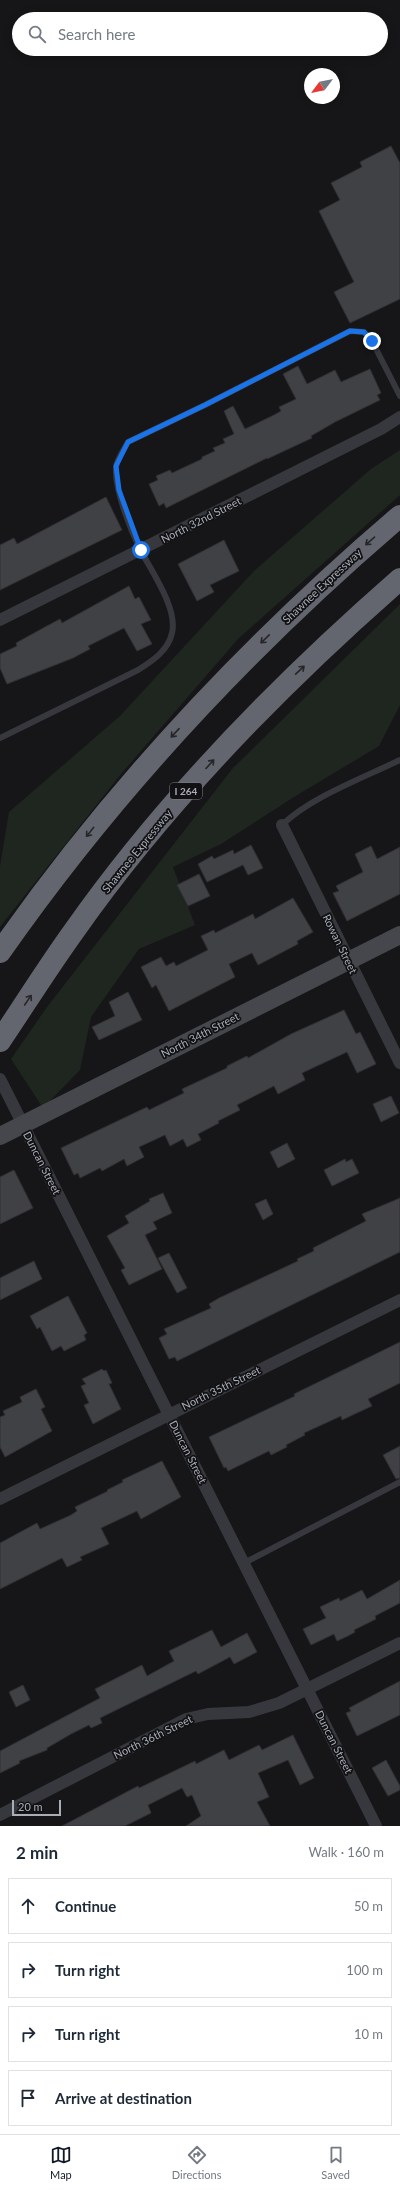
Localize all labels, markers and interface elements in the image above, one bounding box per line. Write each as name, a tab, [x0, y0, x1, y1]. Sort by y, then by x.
search box	[12, 12, 388, 56]
icon: search	[26, 23, 48, 45]
text: Search here	[58, 25, 135, 43]
north arrow	[304, 68, 340, 104]
route end	[363, 332, 381, 350]
street label: North 32nd Street	[159, 494, 243, 545]
one-way arrow	[365, 537, 376, 546]
route start	[132, 541, 150, 559]
street label: Shawnee Expressway	[279, 545, 364, 626]
one-way arrow	[260, 634, 270, 644]
one-way arrow	[294, 666, 304, 675]
one-way arrow	[170, 728, 179, 738]
one-way arrow	[205, 759, 214, 769]
road number: I 264	[170, 783, 202, 799]
street label: Shawnee Expressway	[99, 806, 174, 895]
one-way arrow	[86, 826, 95, 837]
street label: Rowan Street	[320, 912, 360, 976]
one-way arrow	[24, 994, 32, 1005]
street label: North 34th Street	[159, 1009, 241, 1060]
street label: Duncan Street	[21, 1129, 64, 1197]
street label: North 35th Street	[179, 1363, 262, 1412]
street label: Duncan Street	[167, 1418, 210, 1486]
street label: Duncan Street	[313, 1708, 356, 1776]
street label: North 36th Street	[111, 1712, 194, 1761]
scale bar	[12, 1798, 61, 1817]
text: 20 m	[18, 1800, 43, 1813]
text: 2 min	[16, 1842, 58, 1863]
text: Walk · 160 m	[308, 1844, 384, 1860]
icon: ahead	[17, 1895, 39, 1917]
text: Continue	[55, 1897, 116, 1915]
text: 50 m	[354, 1898, 383, 1914]
icon: right	[17, 1959, 39, 1981]
text: Turn right	[55, 1961, 120, 1979]
text: 100 m	[346, 1962, 383, 1978]
icon: right	[17, 2023, 39, 2045]
text: Turn right	[55, 2025, 120, 2043]
text: 10 m	[354, 2026, 383, 2042]
icon: arrive	[17, 2087, 39, 2109]
text: Arrive at destination	[55, 2089, 192, 2107]
tab: Map	[50, 2144, 72, 2181]
tab: Directions	[172, 2144, 221, 2181]
tab: Saved	[321, 2144, 350, 2181]

